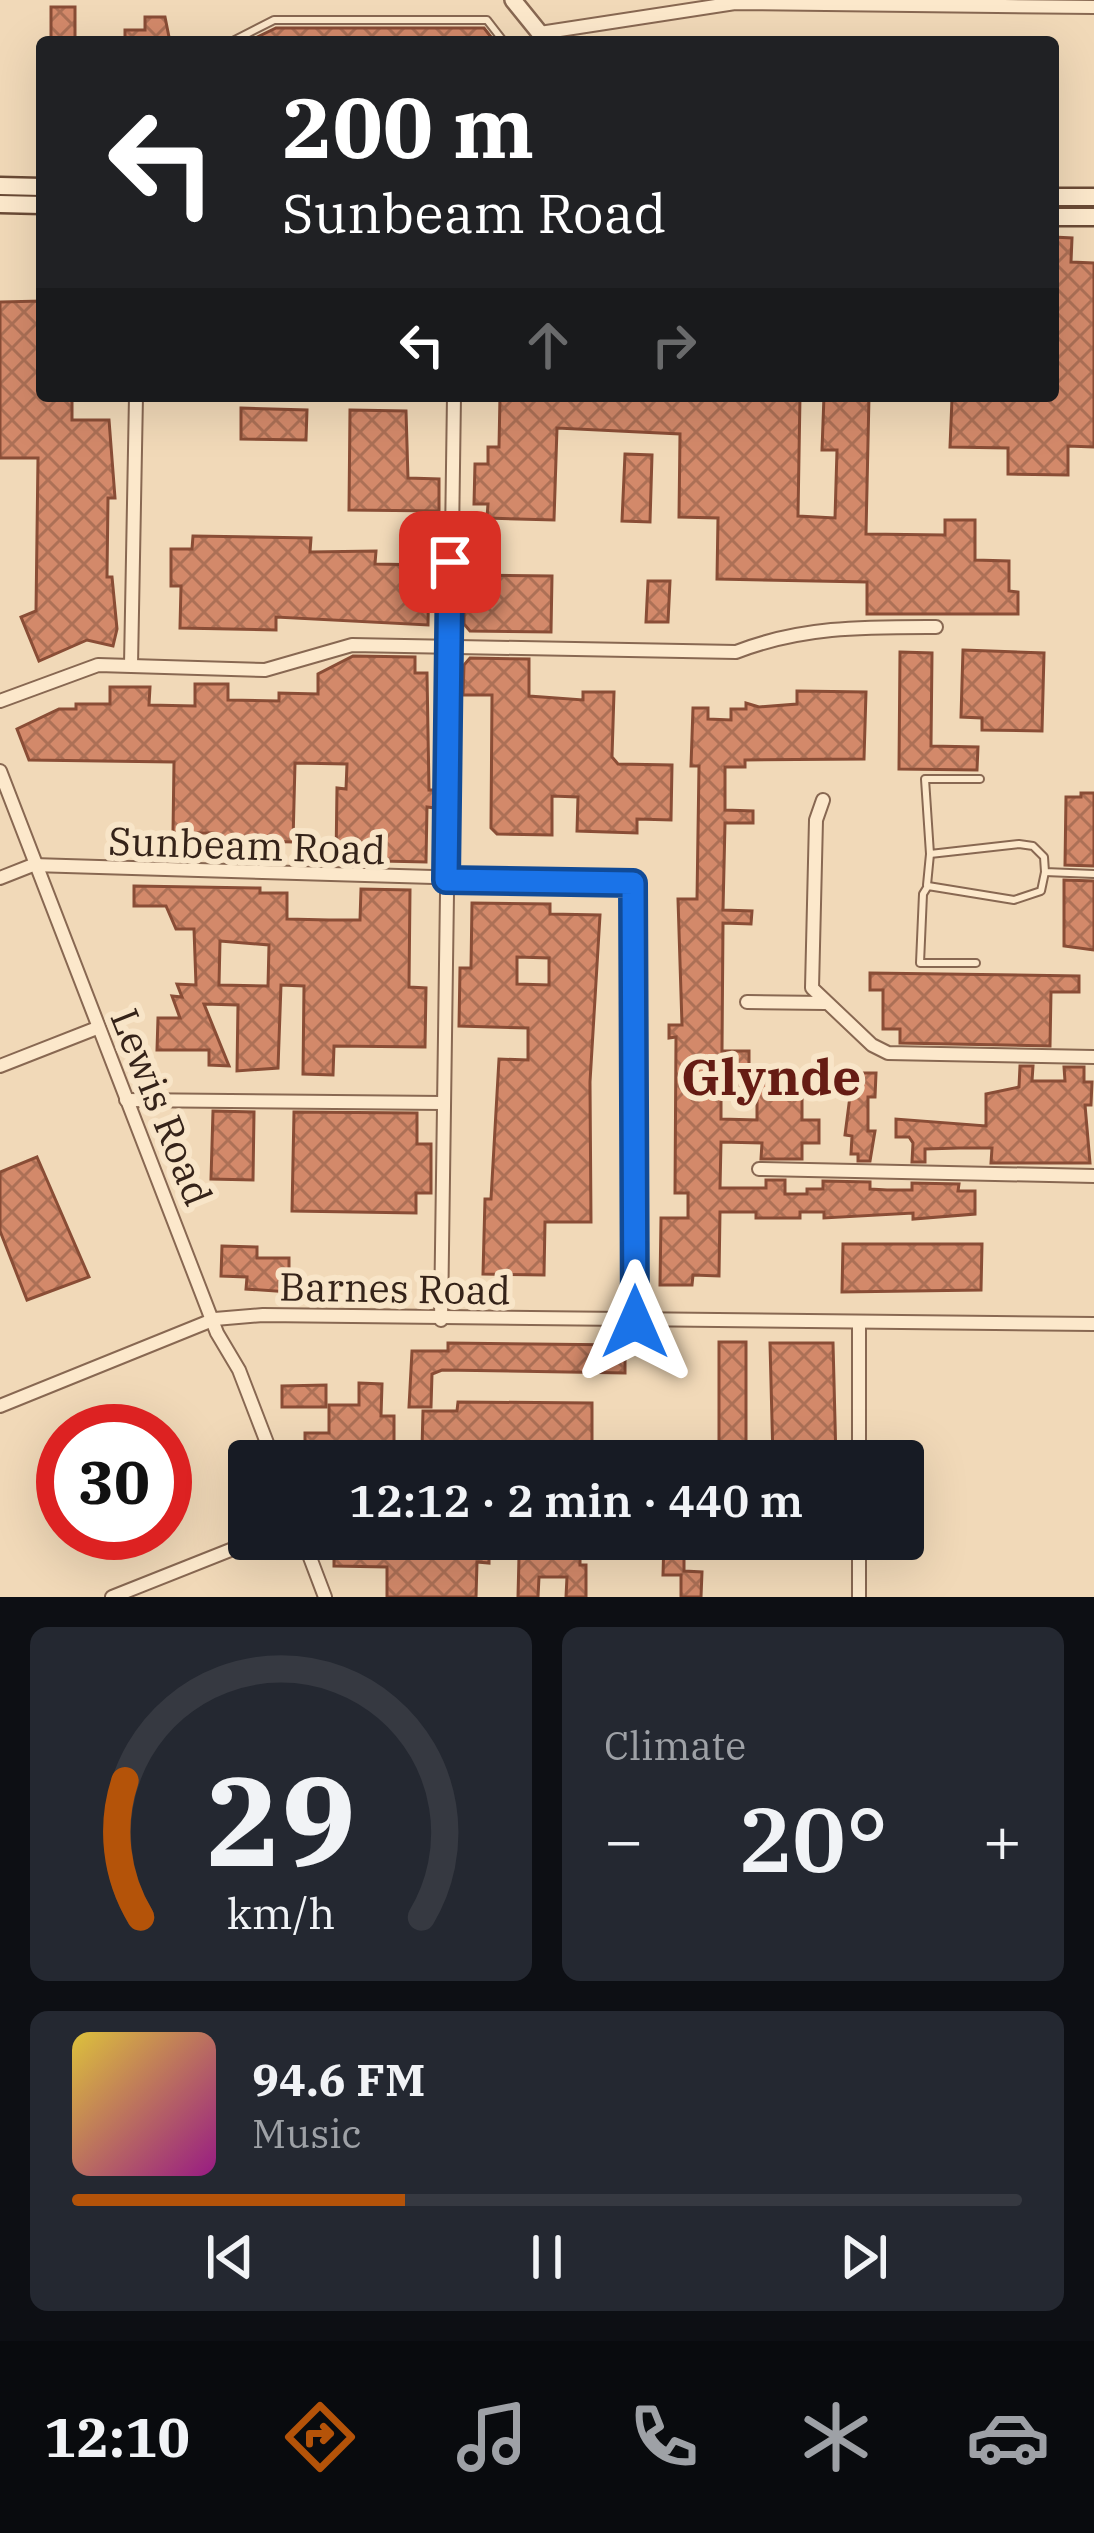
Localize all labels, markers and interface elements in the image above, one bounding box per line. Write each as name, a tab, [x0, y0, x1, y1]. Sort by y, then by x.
text: 200 m	[282, 72, 534, 181]
icon: left	[84, 84, 240, 240]
text: Sunbeam Road	[282, 178, 666, 248]
icon: left	[389, 312, 455, 378]
icon: ahead	[515, 312, 581, 378]
icon: right	[641, 312, 707, 378]
pin	[399, 511, 501, 613]
icon: arrive	[417, 529, 483, 595]
street label: Sunbeam Road	[107, 815, 387, 875]
street label: Lewis Road	[99, 1001, 225, 1213]
district label: Glynde	[681, 1043, 861, 1109]
position arrow	[572, 1259, 698, 1385]
street label: Barnes Road	[279, 1260, 511, 1316]
speed limit sign: 30	[36, 1404, 192, 1560]
text: 12:12 · 2 min · 440 m	[349, 1471, 803, 1529]
text: Climate	[604, 1720, 746, 1771]
text: 29	[206, 1738, 356, 1900]
text: 20°	[738, 1780, 888, 1897]
text: −	[604, 1796, 644, 1882]
text: +	[982, 1796, 1022, 1882]
text: km/h	[227, 1885, 335, 1941]
text: 94.6 FM	[252, 2050, 425, 2108]
text: Music	[252, 2108, 362, 2159]
icon: previous	[197, 2224, 263, 2290]
icon: pause	[514, 2224, 580, 2290]
icon: next	[831, 2224, 897, 2290]
icon: directions	[278, 2395, 362, 2479]
icon: music	[450, 2395, 534, 2479]
icon: phone	[622, 2395, 706, 2479]
icon: climate	[794, 2395, 878, 2479]
icon: car	[966, 2395, 1050, 2479]
text: 12:10	[44, 2402, 190, 2472]

